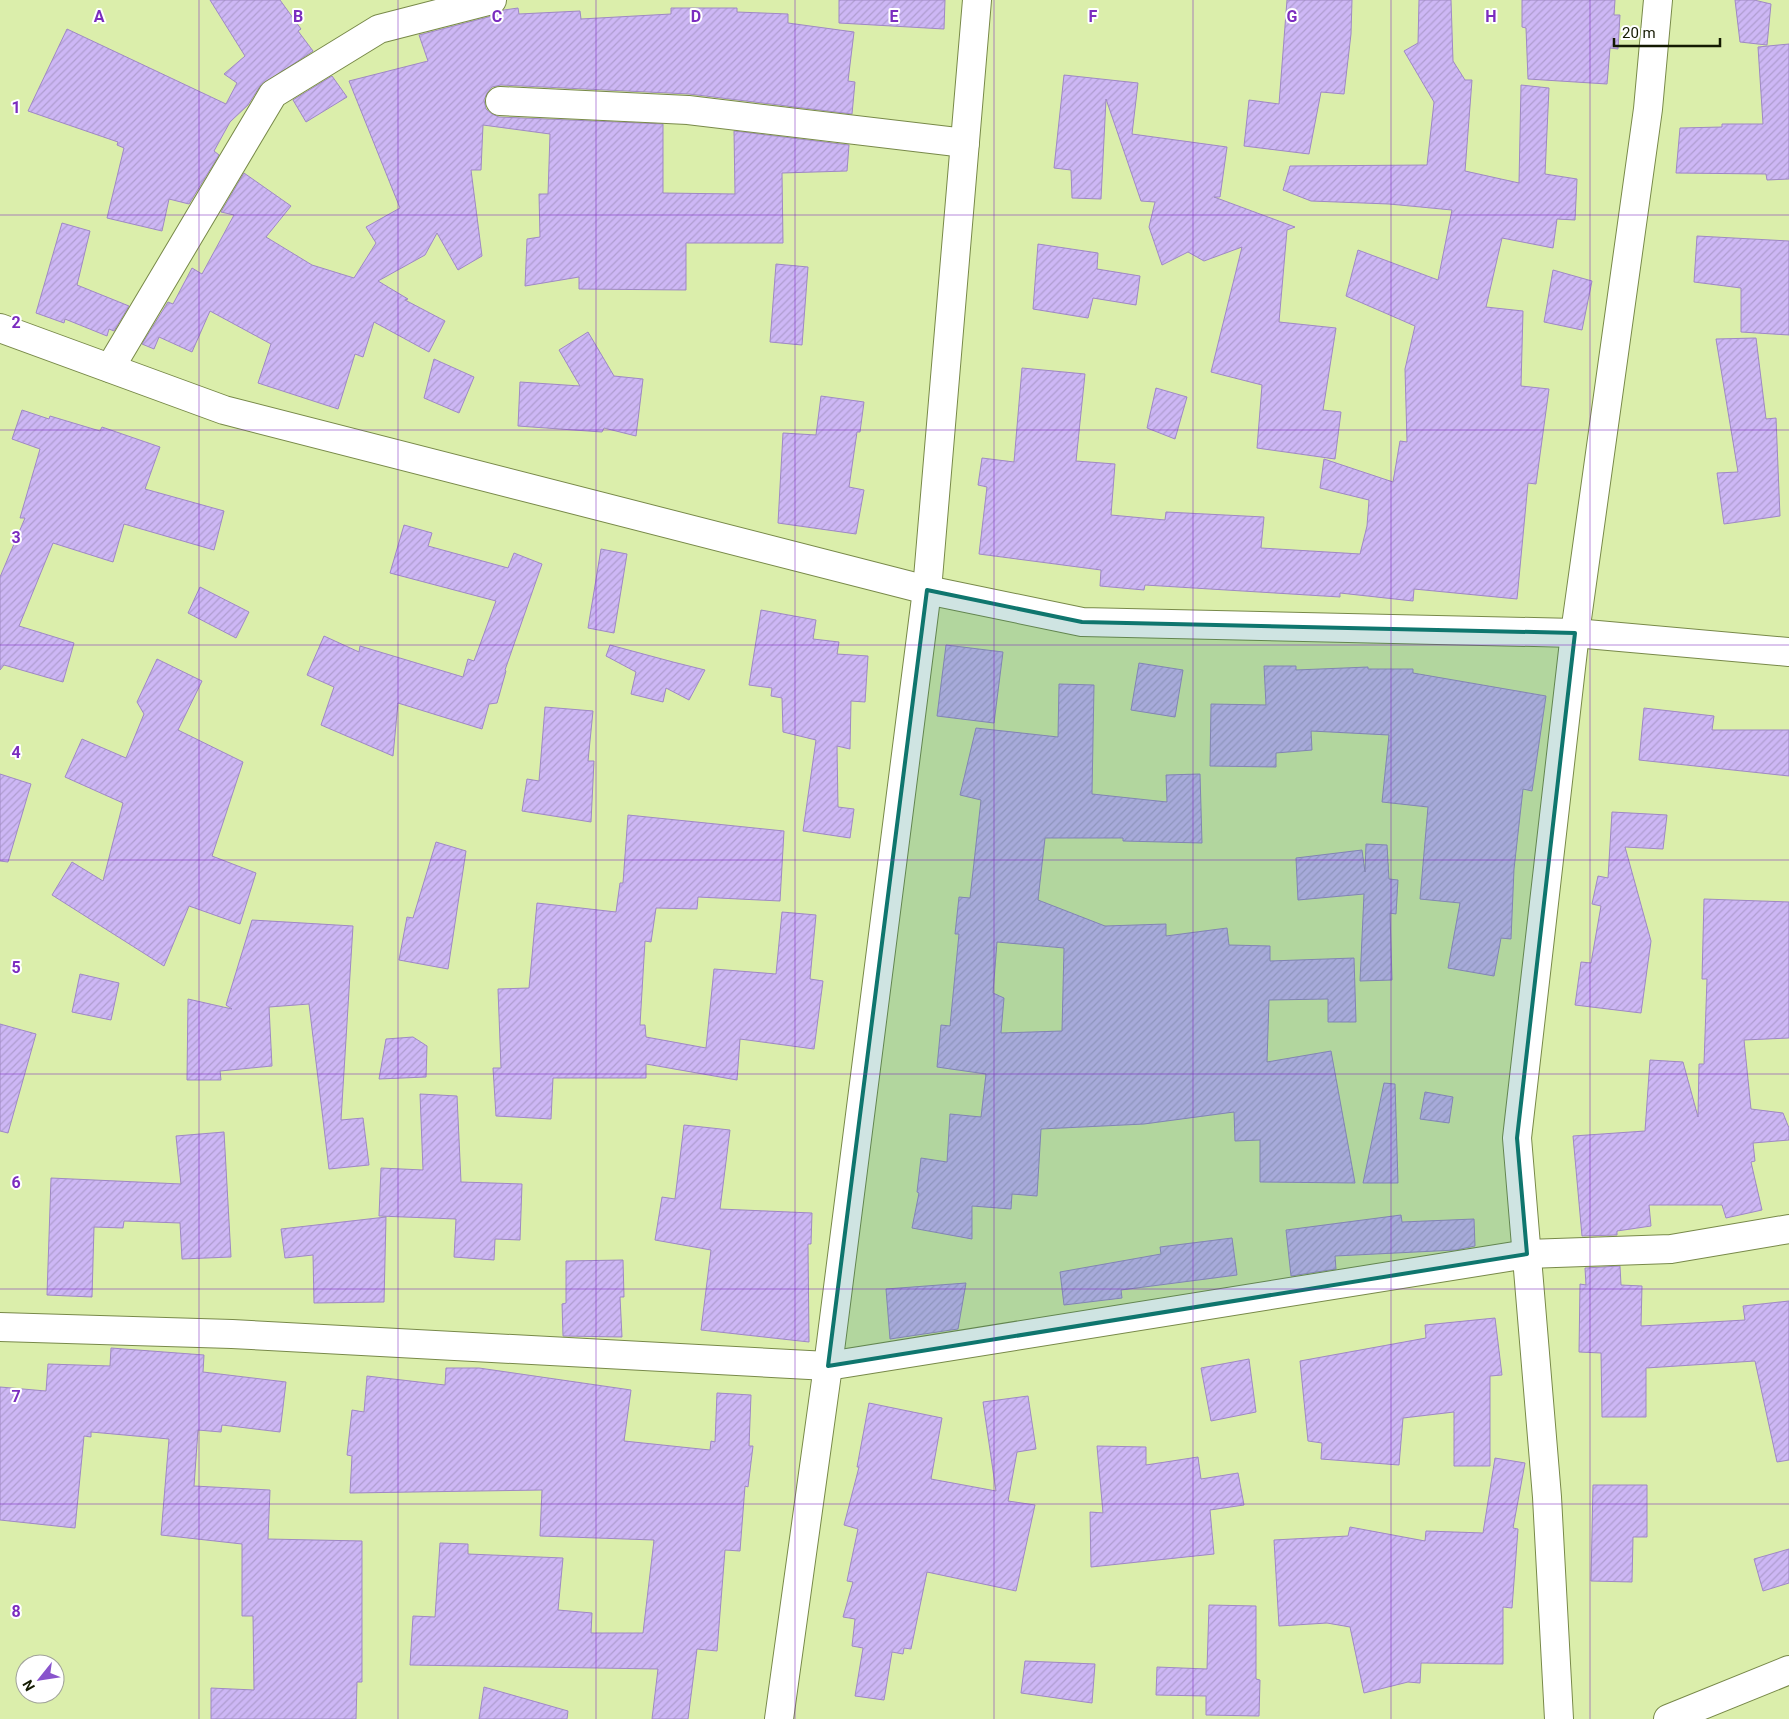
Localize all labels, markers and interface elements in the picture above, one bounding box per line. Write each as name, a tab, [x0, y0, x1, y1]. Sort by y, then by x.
text: A	[94, 7, 105, 26]
text: B	[293, 7, 303, 26]
text: C	[492, 7, 502, 26]
text: D	[691, 7, 701, 26]
text: E	[890, 7, 899, 26]
text: F	[1089, 7, 1098, 26]
text: G	[1287, 7, 1298, 26]
text: H	[1485, 7, 1497, 26]
scale bar	[1614, 15, 1720, 47]
text: 20 m	[1622, 24, 1656, 42]
text: 1	[11, 98, 21, 117]
text: 2	[11, 313, 21, 332]
text: 3	[11, 528, 21, 547]
text: 4	[11, 743, 21, 762]
text: 5	[11, 958, 21, 977]
text: 6	[11, 1173, 21, 1192]
text: 7	[11, 1387, 21, 1406]
text: 8	[11, 1602, 21, 1621]
north arrow	[15, 1654, 65, 1704]
text: N	[19, 1677, 38, 1694]

